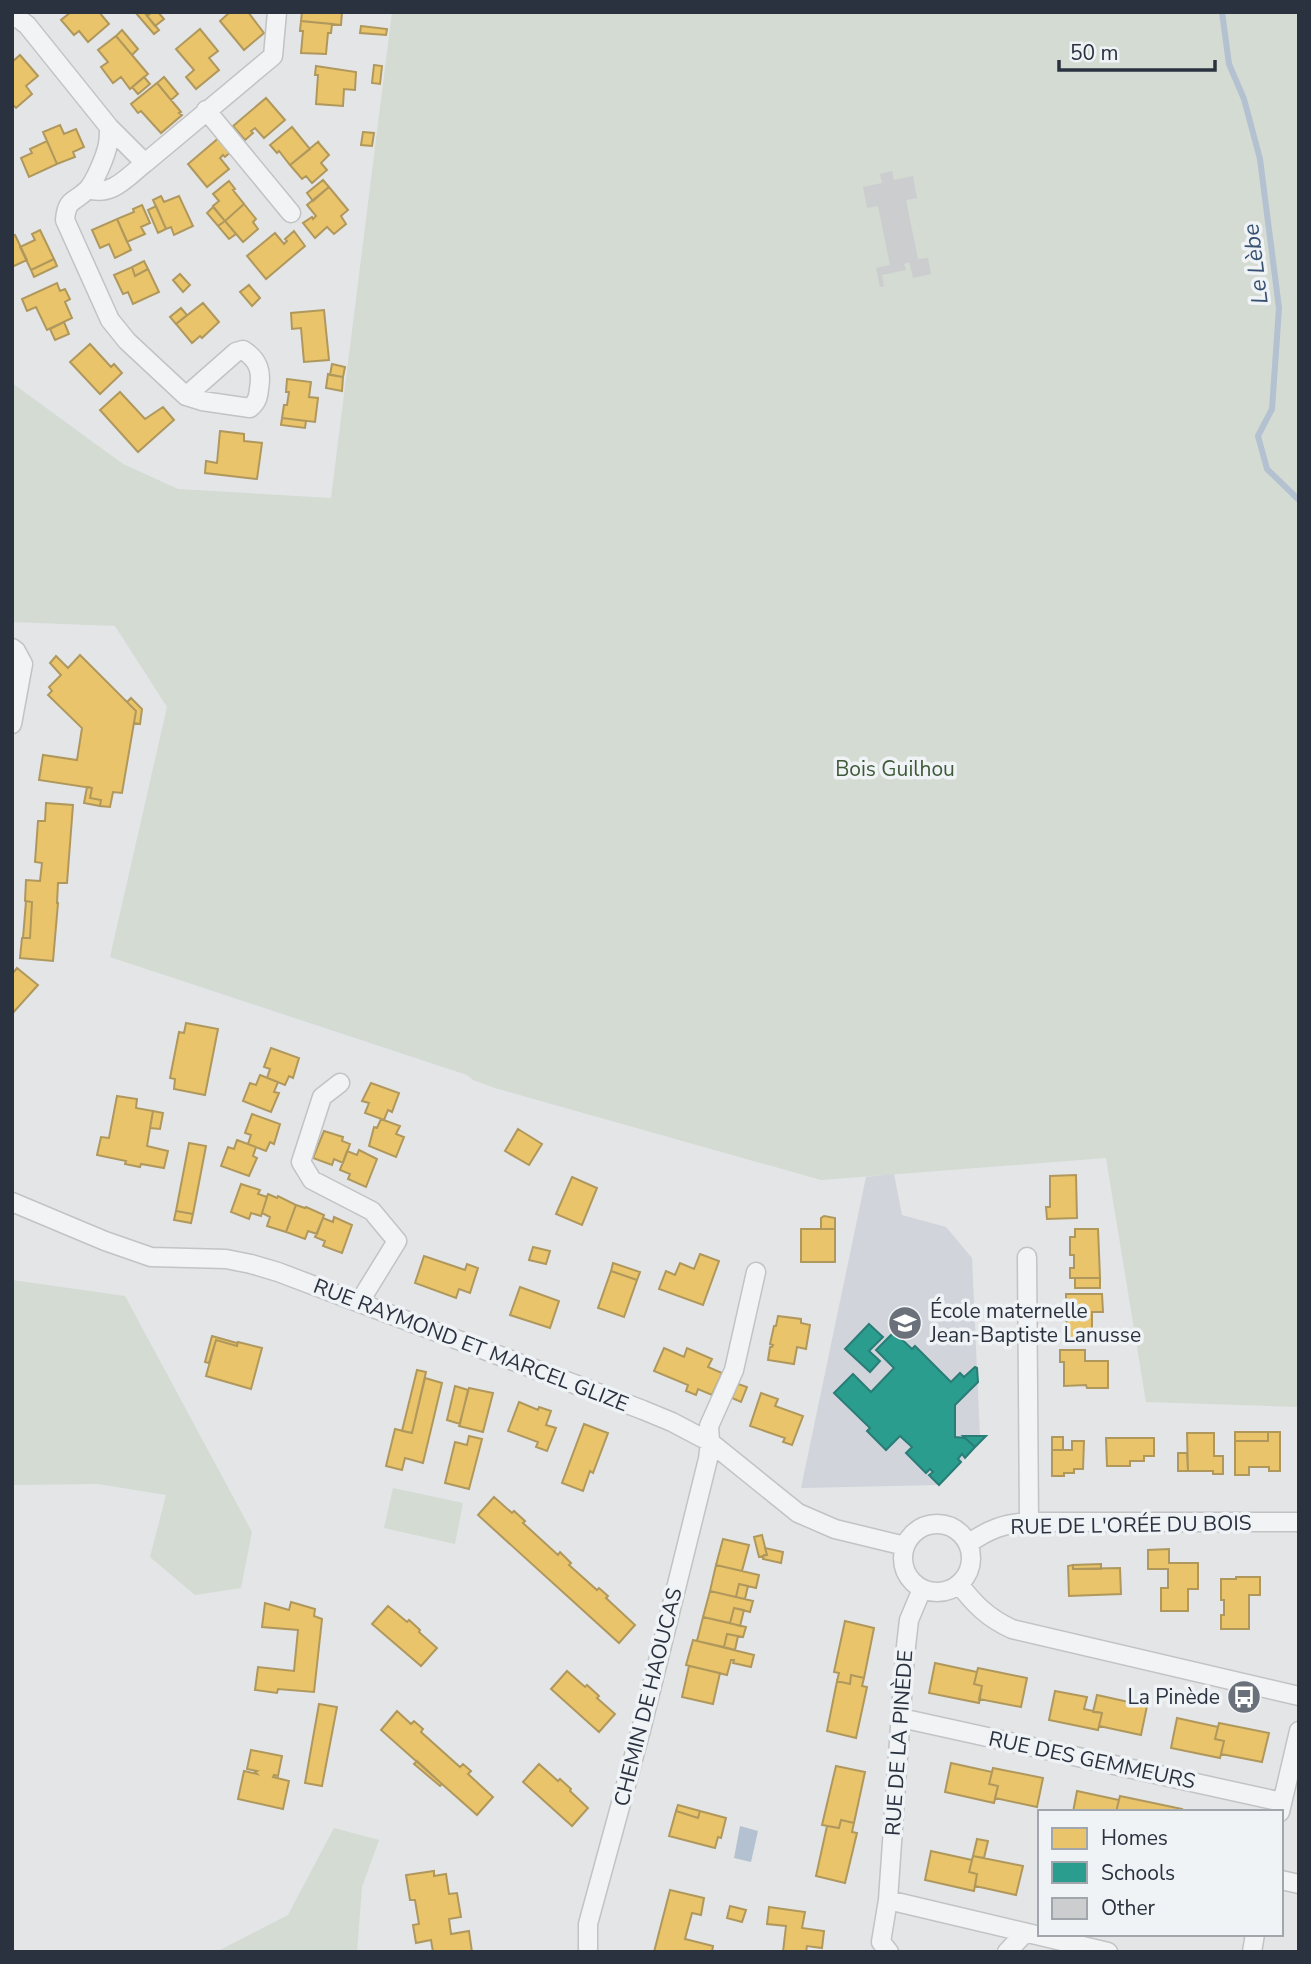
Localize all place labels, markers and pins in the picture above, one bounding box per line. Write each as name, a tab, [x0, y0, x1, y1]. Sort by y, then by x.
place label: École maternelle Jean-Baptiste Lanusse	[929, 1297, 1141, 1349]
school or university icon: École maternelle Jean-Baptiste Lanusse	[886, 1304, 924, 1342]
bus stop icon: La Pinède	[1225, 1678, 1263, 1716]
place label: La Pinède	[1127, 1683, 1220, 1711]

